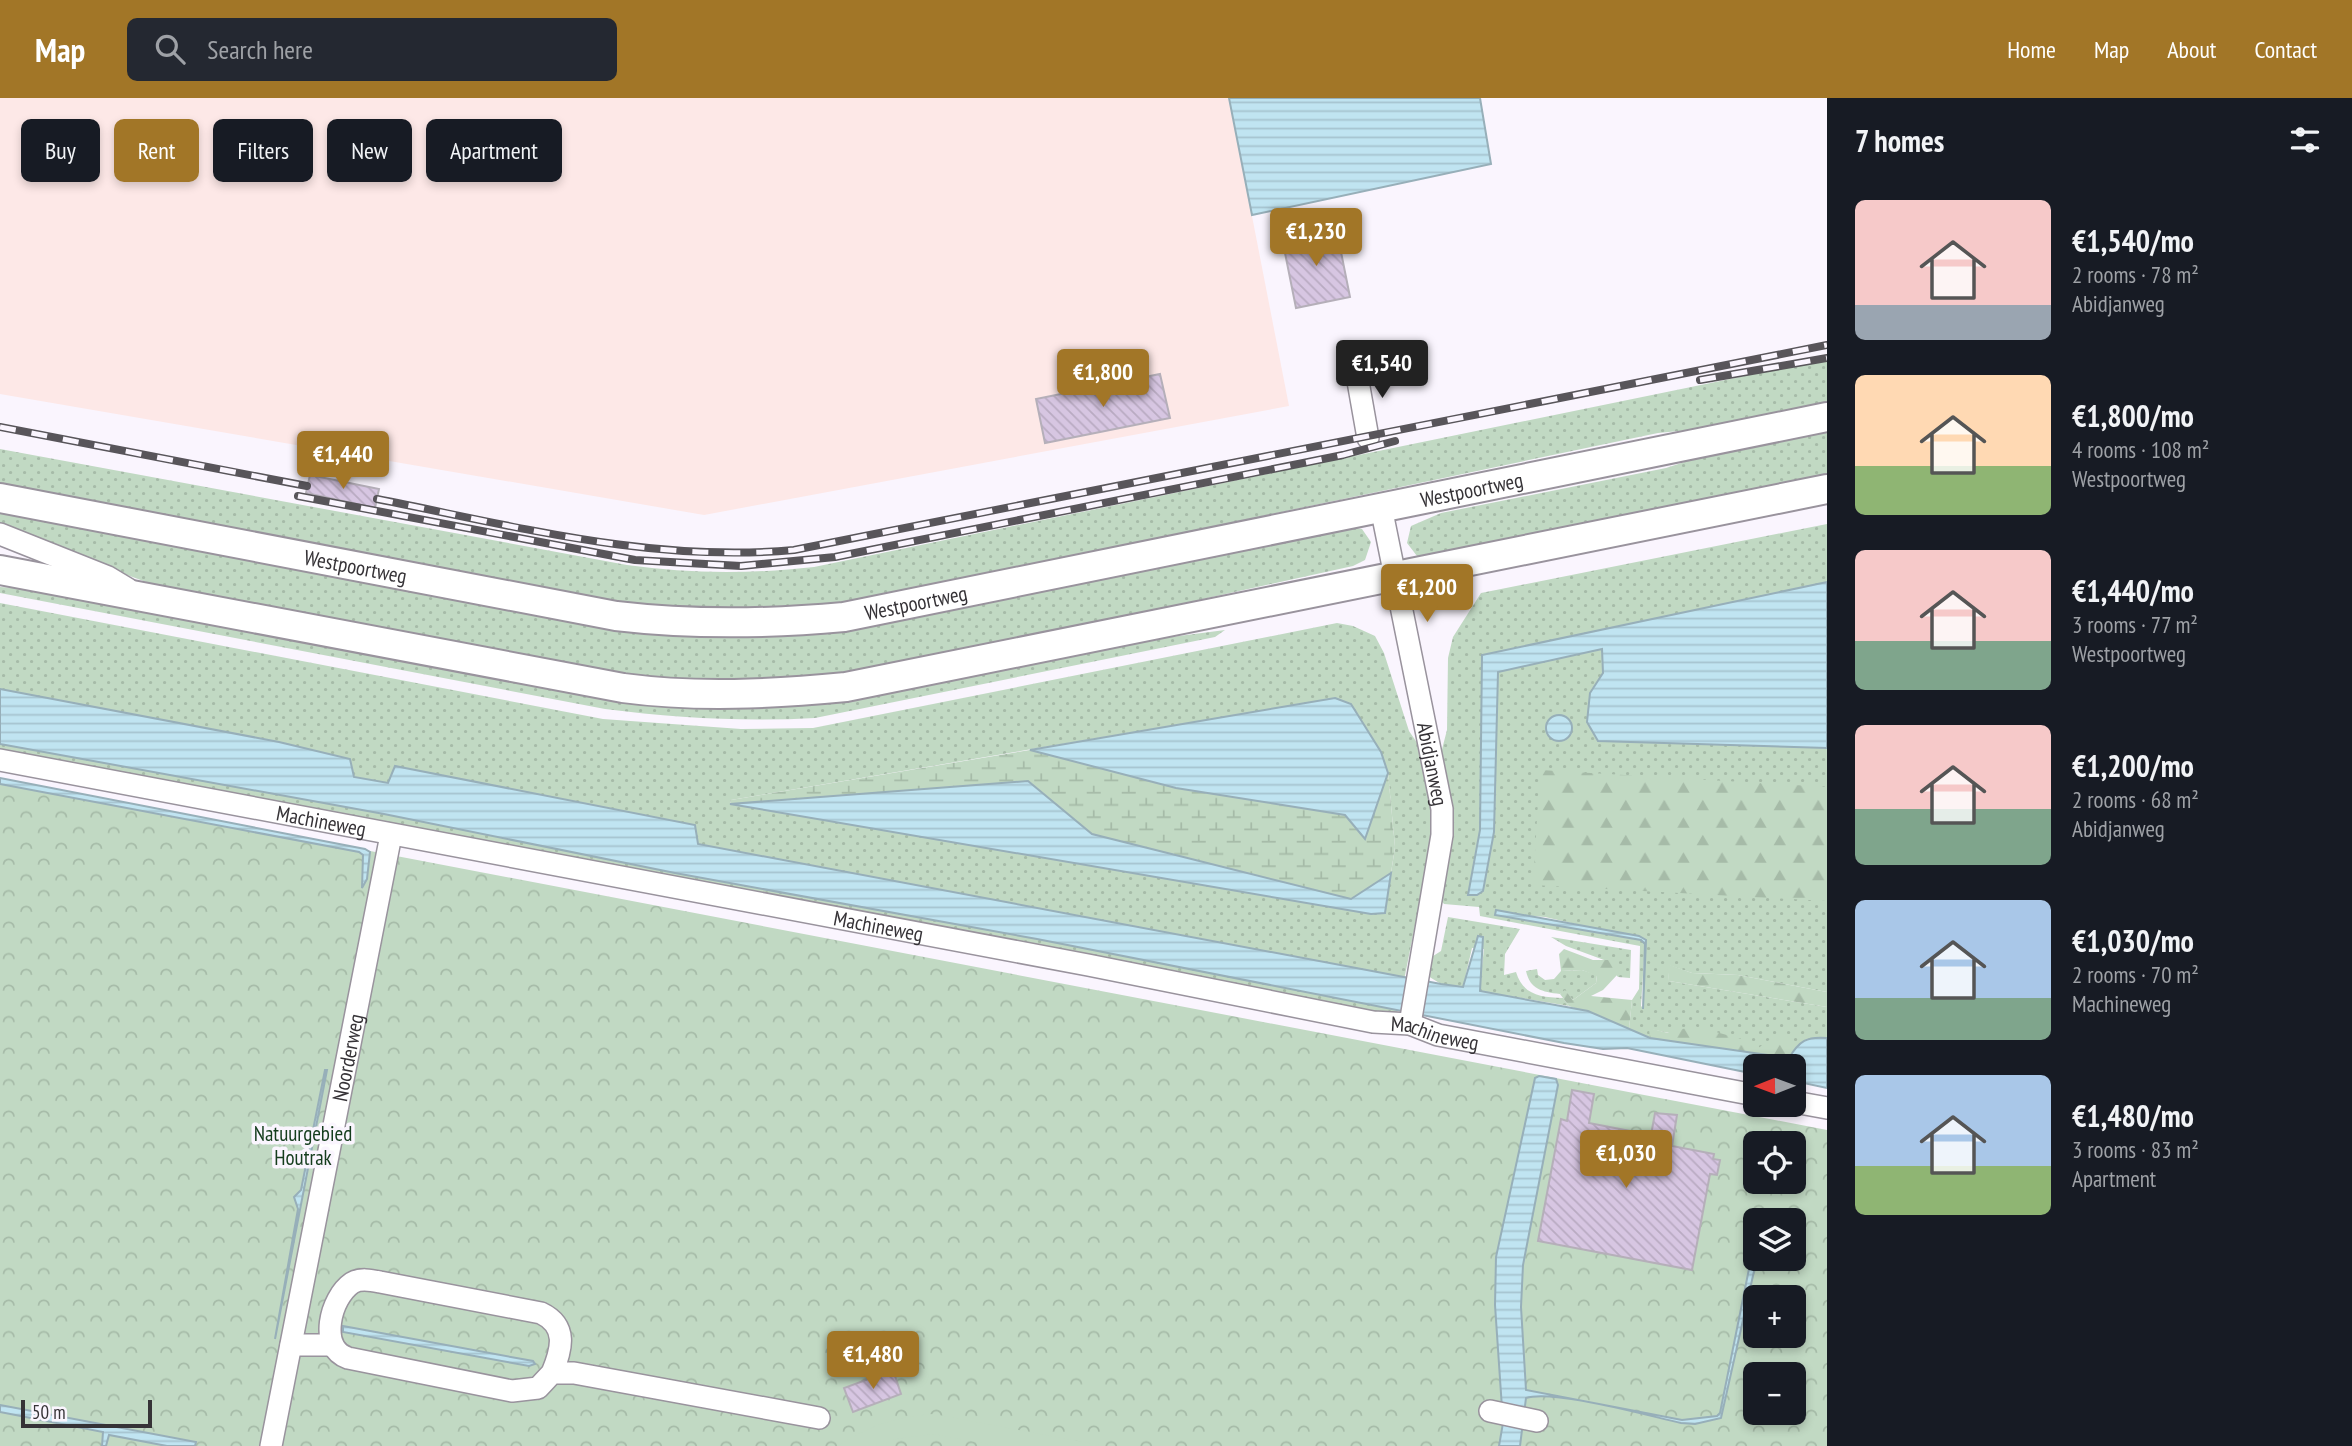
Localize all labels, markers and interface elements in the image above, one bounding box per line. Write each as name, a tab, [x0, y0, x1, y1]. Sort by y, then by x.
search box	[127, 18, 617, 81]
text: Map	[35, 28, 85, 71]
icon: search	[151, 30, 189, 68]
text: Search here	[207, 33, 313, 66]
text: Home	[2007, 34, 2056, 65]
text: Map	[2094, 34, 2129, 65]
text: About	[2167, 34, 2216, 65]
text: Contact	[2254, 34, 2317, 65]
chip: Buy	[21, 119, 100, 182]
chip: Rent	[114, 119, 199, 182]
chip: Filters	[213, 119, 313, 182]
chip: New	[327, 119, 412, 182]
chip: Apartment	[426, 119, 562, 182]
text: 7 homes	[1855, 121, 1944, 160]
icon: filters	[2286, 121, 2324, 159]
pin: €1,230	[1259, 208, 1373, 268]
text: €1,230	[1286, 216, 1346, 245]
text: €1,540/mo	[2072, 221, 2194, 260]
icon: home	[1911, 228, 1995, 312]
text: 2 rooms · 78 m²	[2072, 260, 2199, 289]
text: Abidjanweg	[2072, 289, 2165, 318]
pin: €1,540	[1325, 341, 1439, 400]
text: €1,540	[1352, 348, 1412, 377]
pin: €1,800	[1046, 350, 1160, 409]
text: €1,800	[1073, 357, 1133, 386]
text: €1,800/mo	[2072, 396, 2194, 435]
icon: home	[1911, 403, 1995, 487]
pin: €1,440	[286, 432, 400, 491]
text: 4 rooms · 108 m²	[2072, 435, 2209, 464]
text: €1,440	[313, 439, 373, 468]
text: Westpoortweg	[2072, 464, 2186, 493]
street label: Westpoortweg	[1418, 466, 1525, 513]
street label: Westpoortweg	[302, 543, 409, 589]
pin: €1,200	[1370, 564, 1484, 624]
text: €1,440/mo	[2072, 571, 2194, 610]
text: €1,200	[1397, 572, 1457, 601]
icon: home	[1911, 578, 1995, 662]
street label: Westpoortweg	[862, 579, 970, 626]
text: 3 rooms · 77 m²	[2072, 610, 2198, 639]
text: Westpoortweg	[2072, 639, 2186, 668]
street label: Abidjanweg	[1411, 720, 1454, 808]
text: €1,200/mo	[2072, 746, 2194, 785]
icon: home	[1911, 753, 1995, 837]
text: 2 rooms · 68 m²	[2072, 785, 2199, 814]
street label: Machineweg	[274, 799, 368, 842]
text: Abidjanweg	[2072, 814, 2165, 843]
street label: Machineweg	[832, 904, 926, 947]
text: €1,030/mo	[2072, 921, 2194, 960]
icon: home	[1911, 928, 1995, 1012]
text: 2 rooms · 70 m²	[2072, 960, 2199, 989]
text: Machineweg	[2072, 989, 2171, 1018]
street label: Machineweg	[1390, 1009, 1481, 1056]
street label: Noorderweg	[326, 1011, 369, 1103]
north arrow	[1743, 1054, 1806, 1116]
map controls	[1743, 1054, 1806, 1425]
text: €1,480/mo	[2072, 1096, 2194, 1135]
icon: home	[1911, 1103, 1995, 1187]
park label: Natuurgebied Houtrak	[254, 1120, 352, 1171]
pin: €1,030	[1569, 1130, 1683, 1190]
button: locate	[1743, 1131, 1806, 1194]
text: 3 rooms · 83 m²	[2072, 1135, 2199, 1164]
text: €1,030	[1596, 1138, 1656, 1167]
text: Apartment	[2072, 1164, 2156, 1193]
button: layers	[1743, 1208, 1806, 1271]
button: +	[1743, 1285, 1806, 1348]
pin: €1,480	[816, 1332, 930, 1391]
text: €1,480	[843, 1339, 903, 1368]
button: −	[1743, 1362, 1806, 1425]
scale bar	[21, 1397, 152, 1429]
text: 50 m	[32, 1400, 66, 1424]

